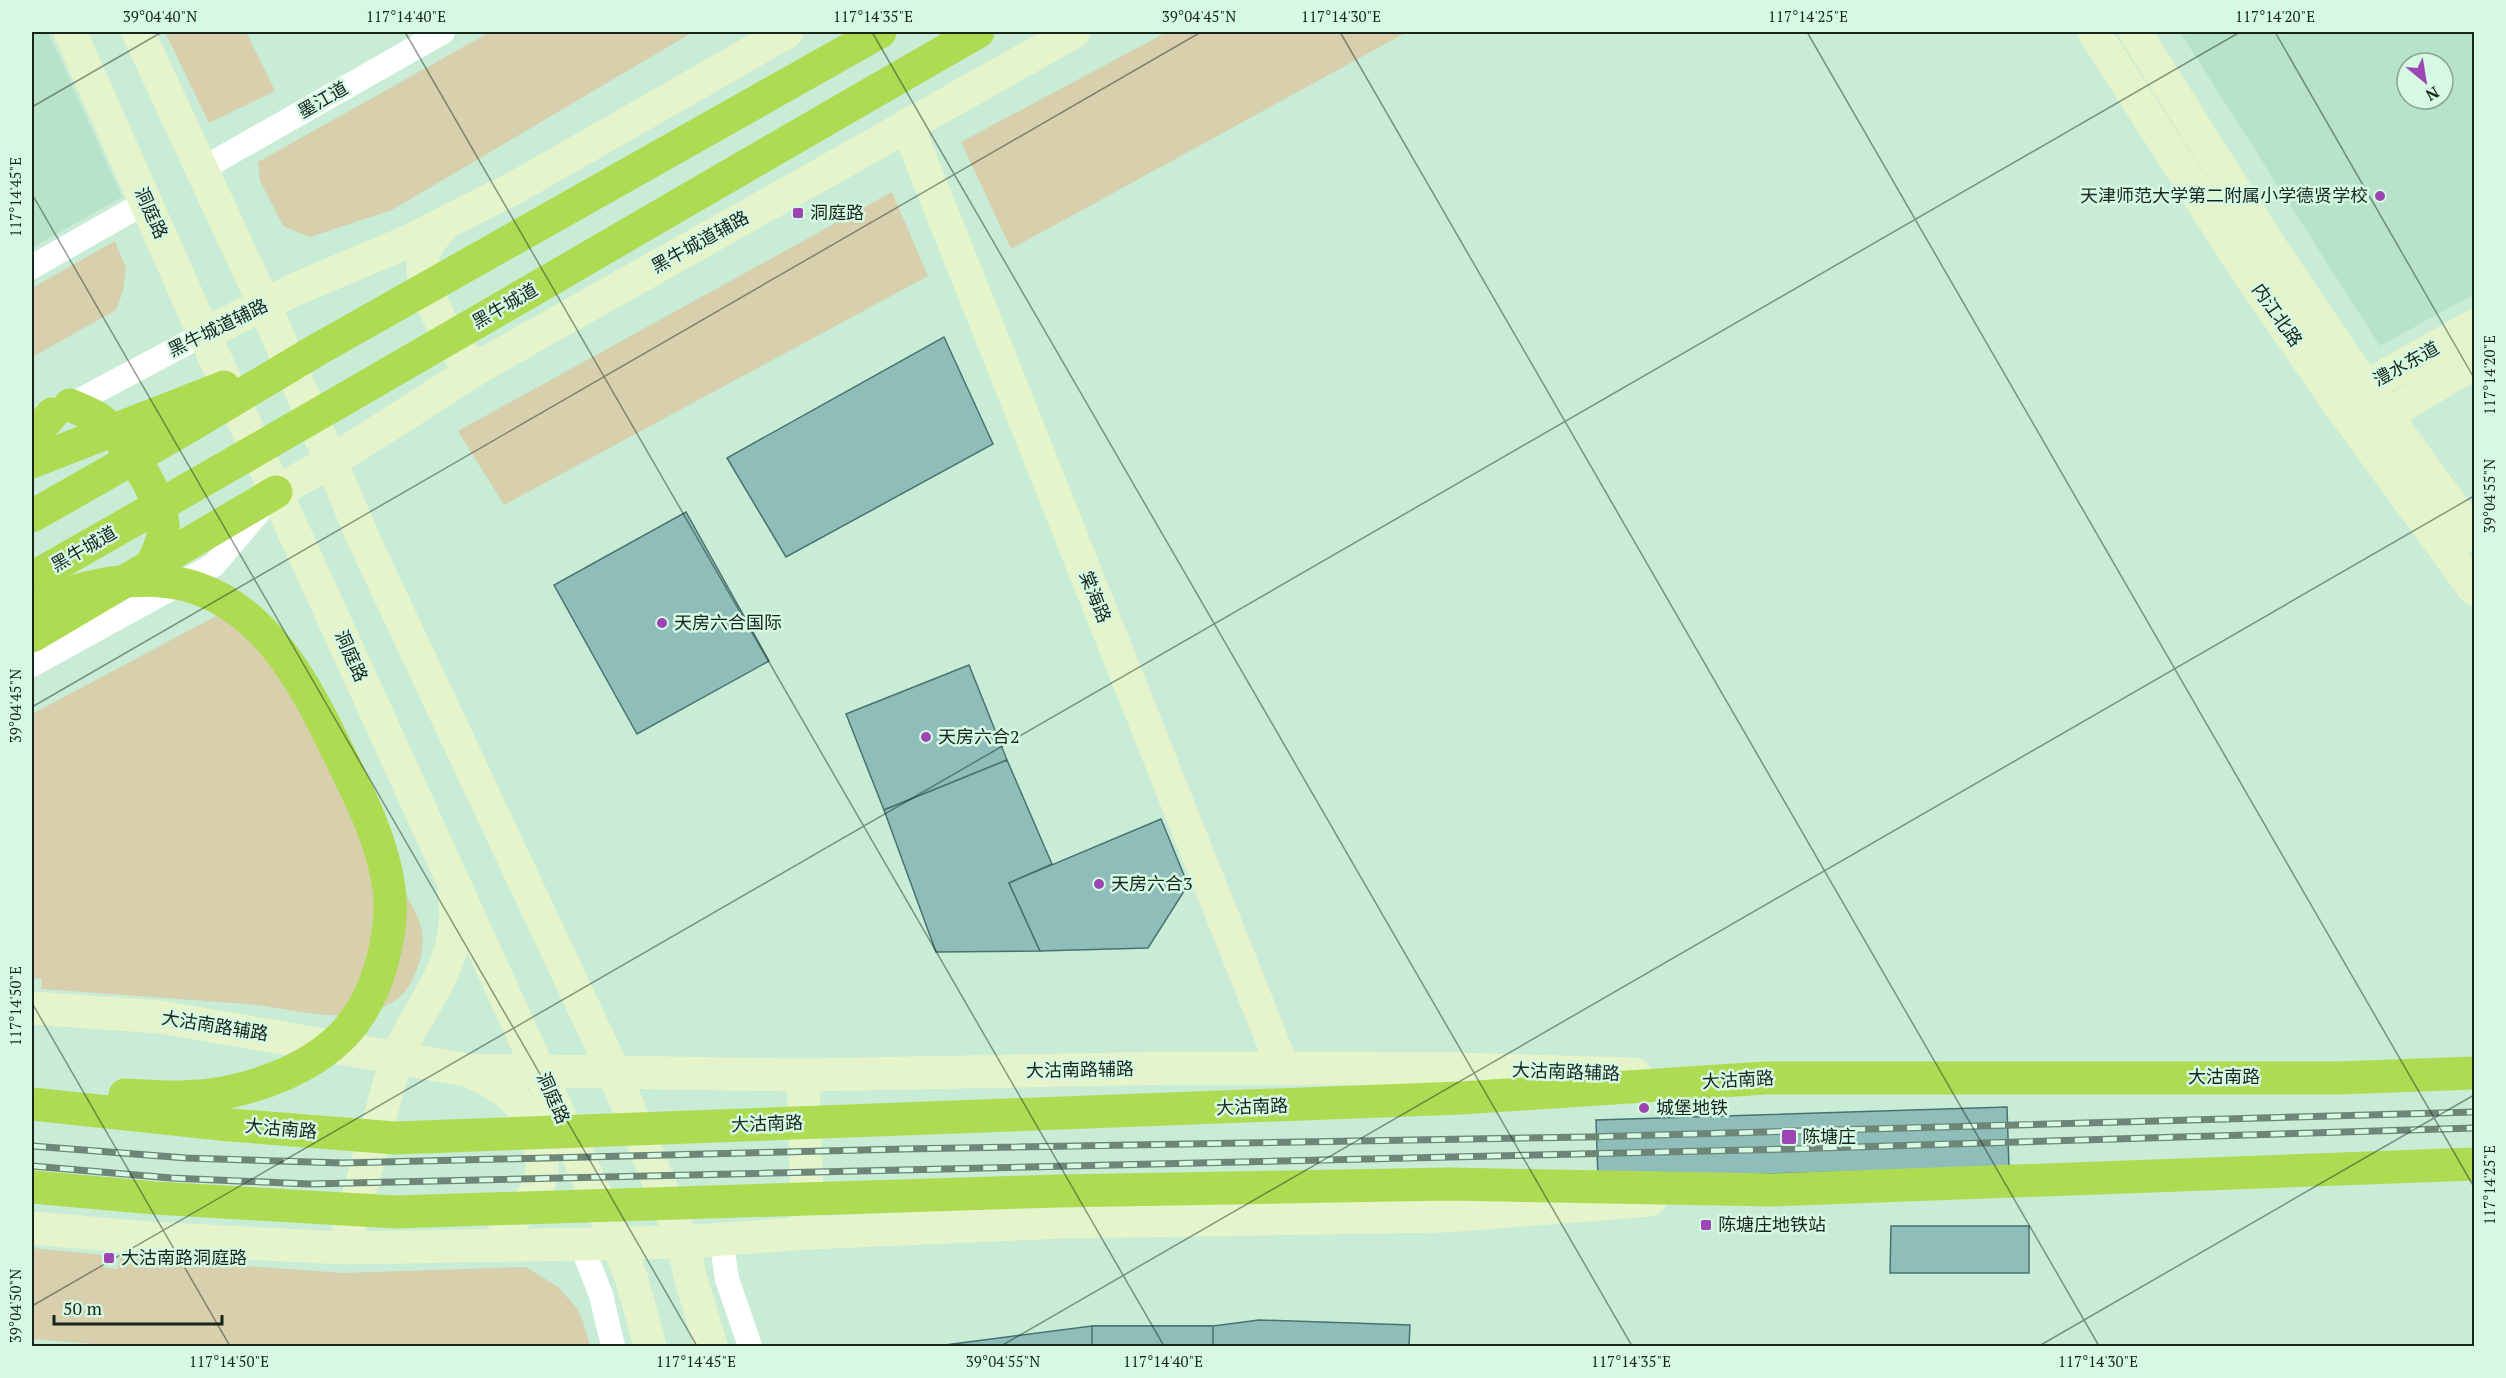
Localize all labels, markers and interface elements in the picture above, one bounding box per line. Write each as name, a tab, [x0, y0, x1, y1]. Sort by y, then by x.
text: 39°04'40"N	[123, 6, 197, 26]
text: 117°14'40"E	[366, 6, 446, 26]
text: 117°14'35"E	[833, 6, 913, 26]
text: 39°04'45"N	[1162, 6, 1236, 26]
text: 117°14'30"E	[1301, 6, 1381, 26]
text: 117°14'25"E	[1768, 6, 1848, 26]
text: 117°14'20"E	[2235, 6, 2315, 26]
north arrow	[2395, 51, 2455, 111]
street label: 墨江道	[293, 75, 352, 123]
text: N	[2422, 81, 2443, 107]
text: 117°14'45"E	[5, 157, 25, 237]
street label: 洞庭路	[130, 183, 174, 242]
place label: 天津师范大学第二附属小学德贤学校	[2080, 183, 2368, 207]
marker: 天津师范大学第二附属小学德贤学校	[2373, 189, 2387, 203]
place label: 洞庭路	[810, 200, 864, 224]
street label: 黑牛城道辅路	[646, 204, 753, 278]
marker: 洞庭路	[791, 206, 805, 220]
street label: 黑牛城道	[467, 277, 542, 334]
street label: 内江北路	[2247, 278, 2308, 351]
street label: 黑牛城道辅路	[164, 293, 271, 362]
street label: 澧水东道	[2368, 335, 2443, 391]
text: 117°14'20"E	[2479, 335, 2499, 415]
text: 39°04'55"N	[2479, 459, 2499, 533]
street label: 黑牛城道	[46, 520, 121, 577]
street label: 棠海路	[1075, 567, 1117, 626]
place label: 天房六合国际	[674, 610, 782, 634]
marker: 天房六合国际	[655, 616, 669, 630]
street label: 洞庭路	[330, 626, 374, 685]
text: 39°04'45"N	[5, 669, 25, 743]
place label: 天房六合2	[938, 724, 1020, 748]
marker: 天房六合2	[919, 730, 933, 744]
place label: 天房六合3	[1111, 871, 1193, 895]
marker: 天房六合3	[1092, 877, 1106, 891]
text: 117°14'50"E	[5, 966, 25, 1046]
street label: 大沽南路辅路	[160, 1005, 270, 1045]
street label: 大沽南路辅路	[1026, 1056, 1134, 1082]
street label: 大沽南路辅路	[1512, 1057, 1620, 1085]
street label: 大沽南路	[2188, 1064, 2260, 1088]
street label: 大沽南路	[1701, 1065, 1775, 1093]
street label: 洞庭路	[532, 1068, 576, 1127]
street label: 大沽南路	[1216, 1093, 1288, 1119]
place label: 城堡地铁	[1656, 1095, 1728, 1119]
marker: 城堡地铁	[1637, 1101, 1651, 1115]
street label: 大沽南路	[731, 1110, 803, 1136]
street label: 大沽南路	[244, 1113, 318, 1143]
place label: 陈塘庄	[1802, 1124, 1856, 1148]
marker: 陈塘庄	[1780, 1128, 1798, 1146]
text: 117°14'25"E	[2479, 1145, 2499, 1225]
place label: 陈塘庄地铁站	[1718, 1212, 1826, 1236]
marker: 陈塘庄地铁站	[1699, 1218, 1713, 1232]
place label: 大沽南路洞庭路	[121, 1245, 247, 1269]
marker: 大沽南路洞庭路	[102, 1251, 116, 1265]
text: 39°04'50"N	[5, 1269, 25, 1343]
scale bar	[54, 1288, 222, 1326]
text: 50 m	[63, 1296, 103, 1320]
text: 117°14'50"E	[189, 1351, 269, 1371]
text: 117°14'45"E	[656, 1351, 736, 1371]
text: 39°04'55"N	[966, 1351, 1040, 1371]
text: 117°14'40"E	[1123, 1351, 1203, 1371]
text: 117°14'35"E	[1591, 1351, 1671, 1371]
text: 117°14'30"E	[2058, 1351, 2138, 1371]

